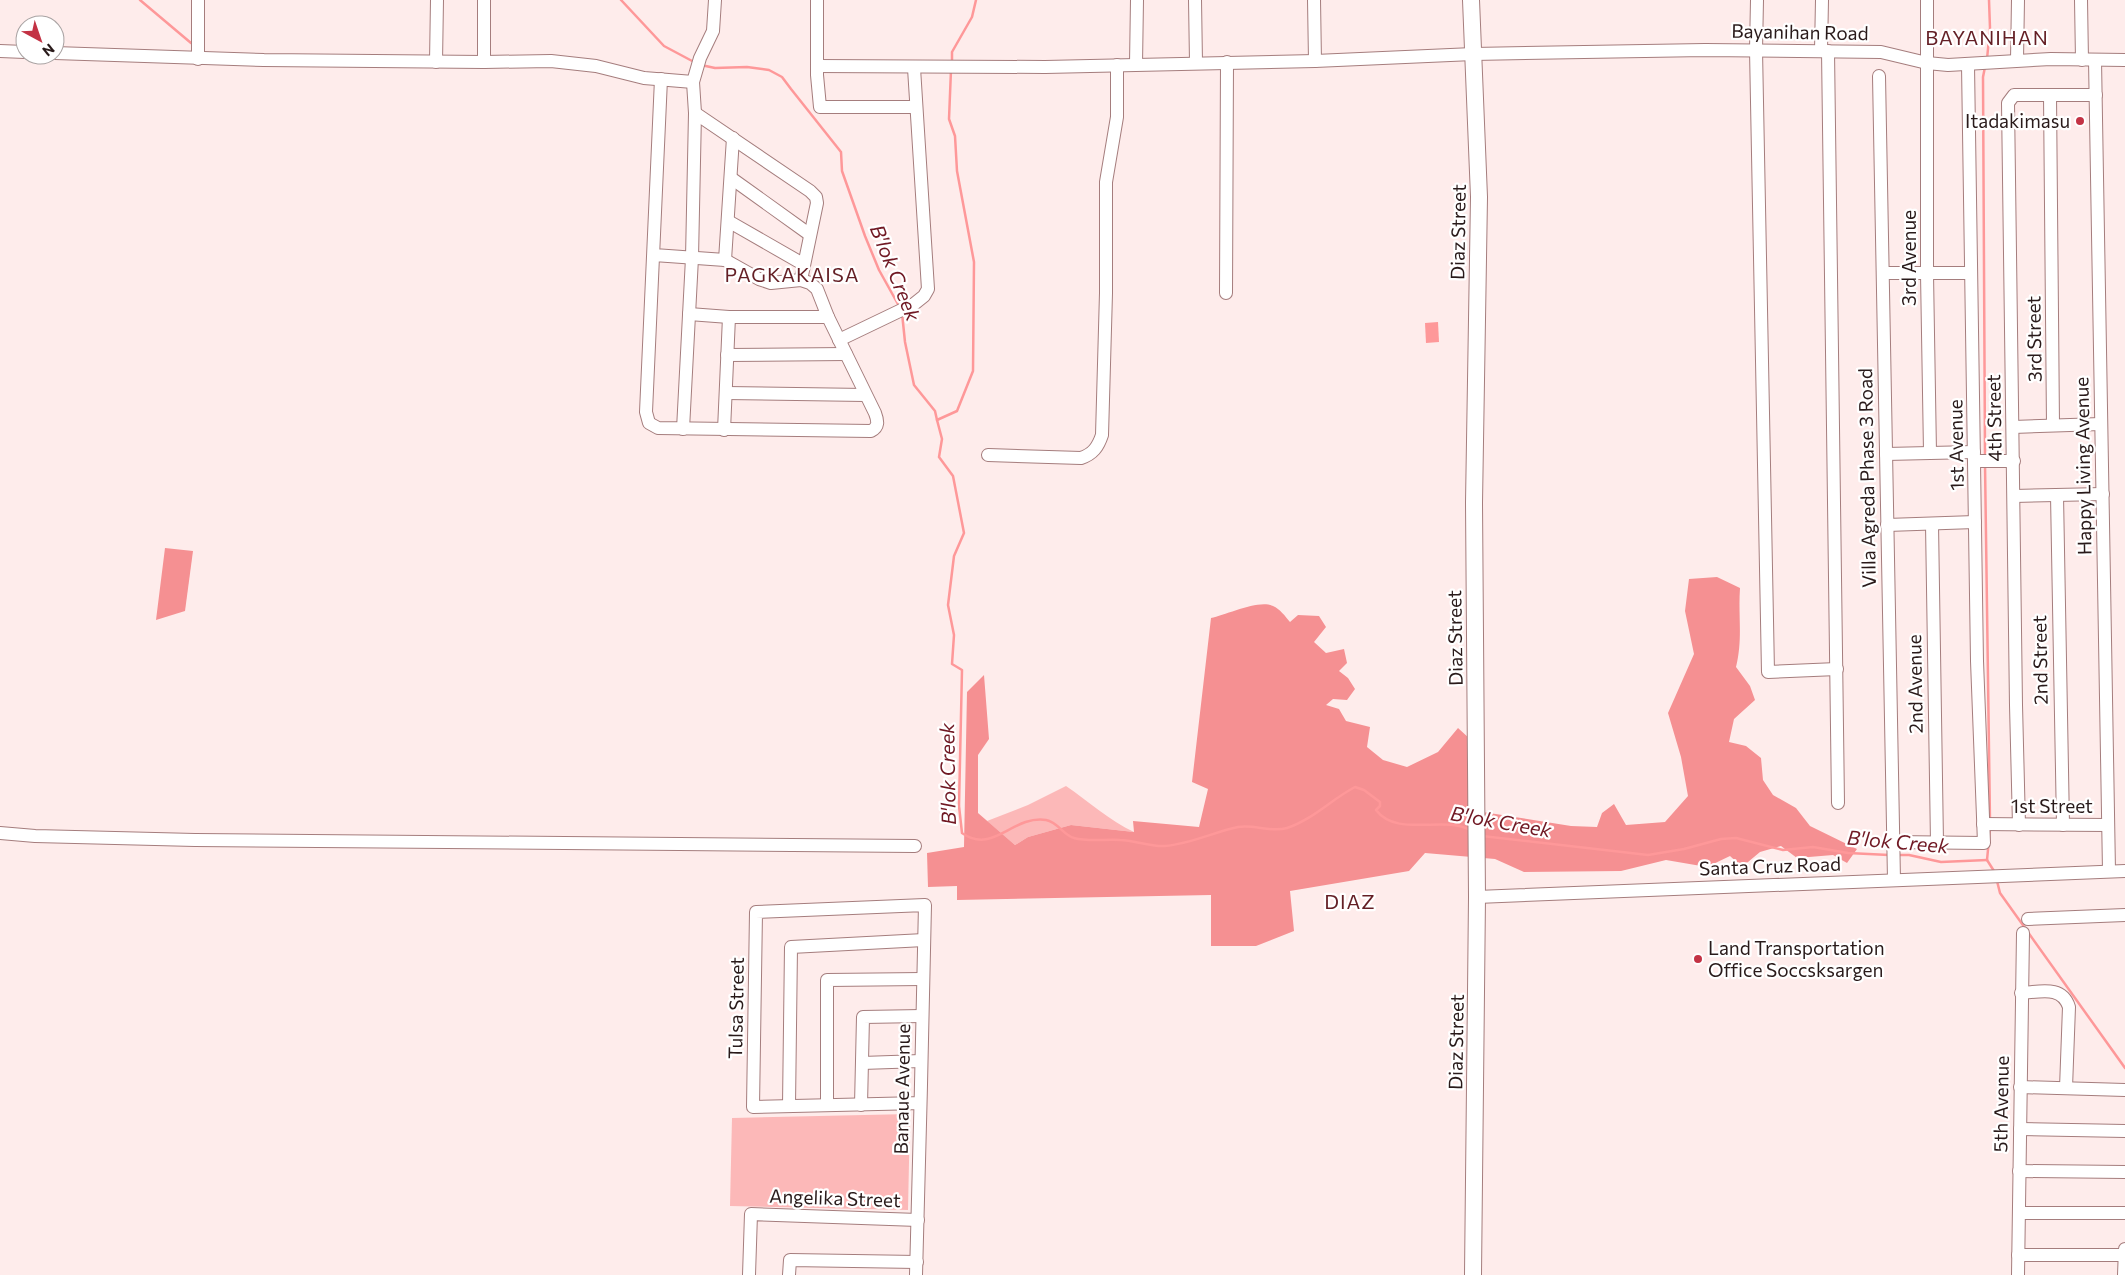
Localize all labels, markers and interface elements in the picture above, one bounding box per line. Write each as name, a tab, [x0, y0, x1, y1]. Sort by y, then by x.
north arrow	[15, 15, 65, 65]
street label: Bayanihan Road	[1731, 19, 1869, 44]
district label: BAYANIHAN	[1925, 25, 2049, 49]
text: N	[39, 40, 58, 60]
place label: Itadakimasu	[1965, 109, 2070, 132]
marker: Itadakimasu	[2074, 115, 2086, 127]
street label: Diaz Street	[1445, 184, 1470, 280]
street label: 3rd Avenue	[1897, 210, 1920, 306]
water label: B'lok Creek	[866, 221, 927, 325]
district label: PAGKAKAISA	[725, 262, 859, 286]
street label: 3rd Street	[2021, 295, 2046, 382]
street label: Villa Agreda Phase 3 Road	[1853, 368, 1880, 588]
street label: 4th Street	[1981, 374, 2006, 462]
street label: Happy Living Avenue	[2069, 377, 2096, 555]
street label: 1st Avenue	[1943, 399, 1968, 491]
street label: Diaz Street	[1442, 590, 1467, 686]
street label: 2nd Street	[2027, 615, 2052, 705]
street label: 2nd Avenue	[1902, 634, 1927, 734]
water label: B'lok Creek	[934, 722, 960, 825]
street label: 1st Street	[2011, 794, 2093, 817]
water label: B'lok Creek	[1449, 800, 1555, 842]
water label: B'lok Creek	[1846, 825, 1951, 858]
street label: Santa Cruz Road	[1699, 852, 1841, 879]
district label: DIAZ	[1324, 889, 1376, 913]
place label: Land Transportation Office Soccsksargen	[1708, 936, 1885, 981]
marker: Land Transportation Office Soccsksargen	[1692, 953, 1704, 965]
street label: Tulsa Street	[723, 957, 748, 1059]
street label: Diaz Street	[1443, 994, 1468, 1090]
street label: Banaue Avenue	[889, 1023, 914, 1155]
street label: 5th Avenue	[1988, 1056, 2013, 1152]
street label: Angelika Street	[769, 1184, 901, 1211]

